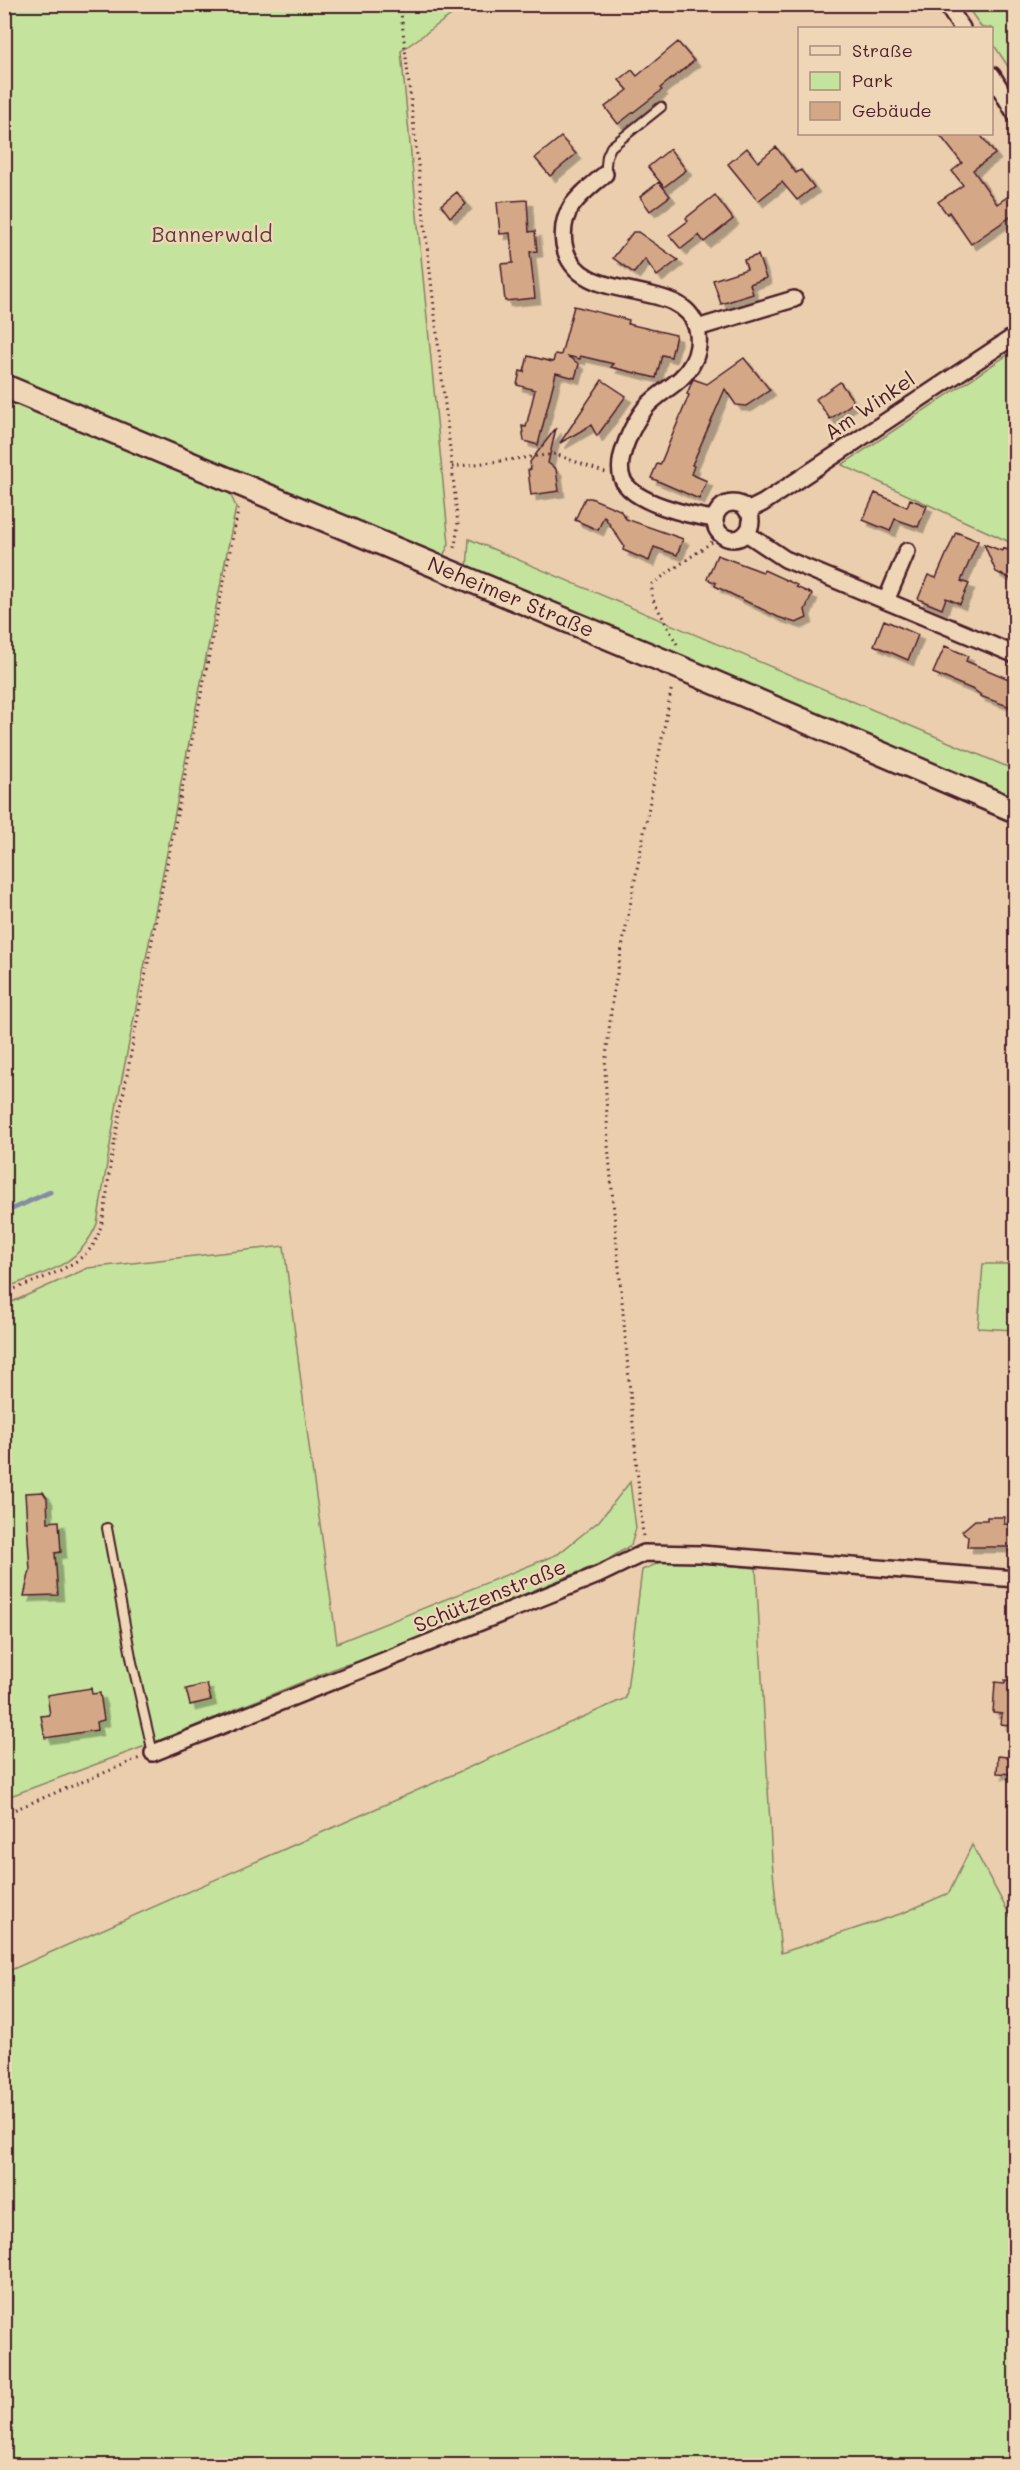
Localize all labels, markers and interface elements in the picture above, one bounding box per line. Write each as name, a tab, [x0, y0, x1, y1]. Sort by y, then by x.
legend	[798, 27, 993, 135]
text: Straße	[852, 38, 913, 62]
text: Park	[852, 68, 893, 92]
text: Gebäude	[852, 98, 932, 122]
park label: Bannerwald	[152, 220, 272, 247]
street label: Am Winkel	[819, 365, 920, 445]
street label: Neheimer Straße	[424, 549, 599, 642]
street label: Schützenstraße	[409, 1552, 570, 1638]

